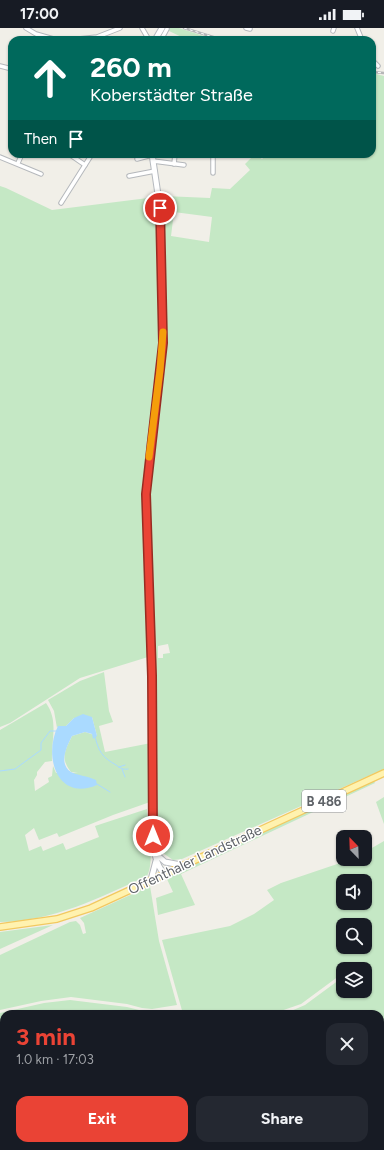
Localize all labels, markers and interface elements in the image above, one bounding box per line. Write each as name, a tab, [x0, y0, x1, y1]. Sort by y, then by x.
text: 17:00	[20, 5, 59, 23]
text: 260 m	[90, 50, 172, 84]
icon: ahead	[24, 52, 76, 104]
text: Koberstädter Straße	[90, 84, 253, 106]
icon: arrive	[65, 128, 87, 150]
text: Then	[24, 130, 57, 148]
pin	[143, 191, 177, 225]
icon: arrive	[149, 197, 171, 219]
road number: B 486	[302, 790, 346, 812]
position arrow	[132, 815, 174, 857]
street label: Offenthaler Landstraße	[126, 821, 265, 898]
north arrow	[336, 830, 372, 866]
map controls	[336, 830, 372, 998]
button: sound	[336, 874, 372, 910]
button: search	[336, 918, 372, 954]
button: layers	[336, 962, 372, 998]
text: 3 min	[16, 1022, 76, 1051]
button: close	[326, 1023, 368, 1065]
text: 1.0 km · 17:03	[16, 1052, 94, 1067]
button: Exit	[16, 1096, 188, 1142]
button: Share	[196, 1096, 368, 1142]

